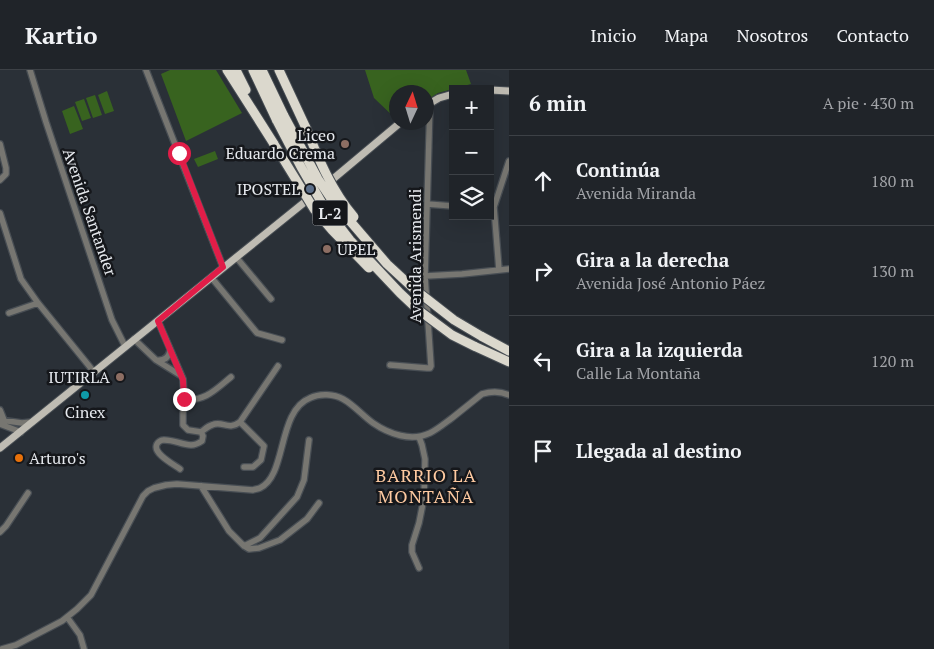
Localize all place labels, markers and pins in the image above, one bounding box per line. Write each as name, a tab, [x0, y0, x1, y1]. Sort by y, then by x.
place label: Liceo Eduardo Crema	[225, 124, 335, 164]
marker: Liceo Eduardo Crema	[339, 138, 351, 150]
place label: IPOSTEL	[237, 178, 300, 200]
marker: IPOSTEL	[304, 183, 316, 195]
place label: UPEL	[337, 238, 376, 260]
marker: UPEL	[321, 243, 333, 255]
place label: IUTIRLA	[48, 366, 110, 388]
marker: IUTIRLA	[114, 371, 126, 383]
marker: Cinex	[79, 389, 91, 401]
place label: Cinex	[65, 401, 106, 423]
place label: Arturo's	[29, 447, 86, 469]
marker: Arturo's	[13, 452, 25, 464]

